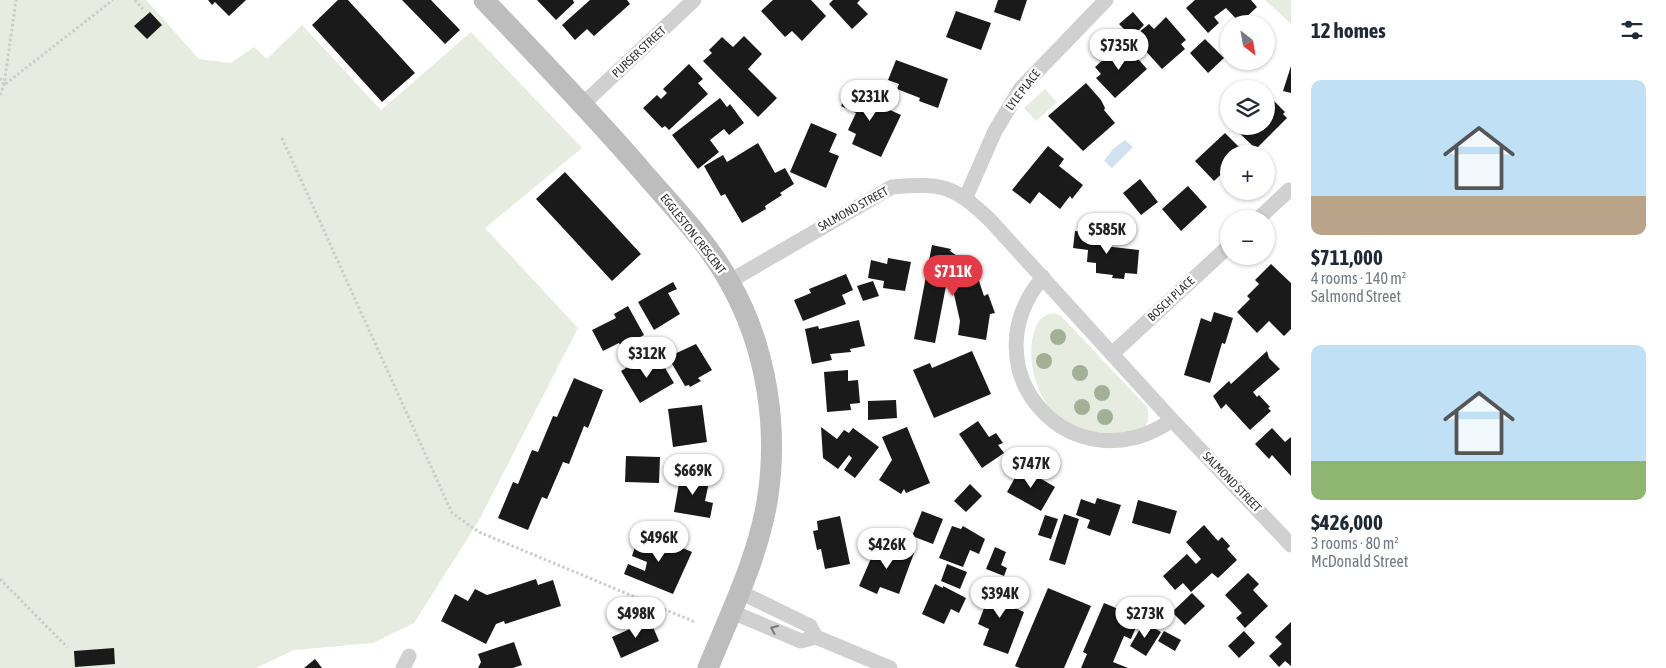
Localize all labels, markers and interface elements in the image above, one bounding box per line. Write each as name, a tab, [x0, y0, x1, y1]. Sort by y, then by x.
north arrow	[1220, 15, 1275, 70]
map controls	[1220, 15, 1275, 265]
icon: filters	[1618, 16, 1646, 44]
text: 12 homes	[1311, 18, 1386, 42]
street label: PURSER STREET	[609, 23, 669, 80]
pin: $735K	[1084, 28, 1154, 71]
text: $735K	[1100, 36, 1138, 54]
street label: LYLE PLACE	[1003, 67, 1043, 113]
pin: $231K	[835, 80, 905, 122]
button: layers	[1220, 80, 1275, 135]
text: $231K	[851, 87, 889, 105]
icon: home	[1434, 113, 1524, 203]
button: +	[1220, 145, 1275, 200]
street label: SALMOND STREET	[816, 184, 891, 234]
street label: EGGLESTON CRESCENT	[657, 191, 729, 277]
button: −	[1220, 210, 1275, 265]
pin: $585K	[1072, 212, 1142, 255]
text: $585K	[1088, 220, 1126, 238]
text: $711,000	[1311, 245, 1383, 269]
pin: $711K	[918, 254, 988, 297]
text: $711K	[934, 262, 972, 280]
text: 4 rooms · 140 m²	[1311, 269, 1406, 287]
street label: BOSCH PLACE	[1145, 274, 1197, 324]
text: Salmond Street	[1311, 287, 1401, 305]
pin: $312K	[612, 336, 682, 379]
text: $312K	[628, 344, 666, 362]
icon: home	[1434, 378, 1524, 468]
pin: $747K	[996, 446, 1066, 489]
street label: SALMOND STREET	[1200, 449, 1265, 515]
pin: $669K	[658, 454, 728, 496]
text: $747K	[1012, 454, 1050, 472]
text: $669K	[674, 461, 712, 479]
text: $426,000	[1311, 510, 1383, 534]
pin: $496K	[624, 520, 694, 563]
text: $496K	[640, 528, 678, 546]
pin: $426K	[852, 528, 922, 570]
text: 3 rooms · 80 m²	[1311, 534, 1399, 552]
text: $426K	[868, 535, 906, 553]
text: McDonald Street	[1311, 552, 1408, 570]
pin: $394K	[965, 576, 1035, 619]
text: $394K	[981, 584, 1019, 602]
pin: $498K	[601, 596, 671, 639]
pin: $273K	[1110, 596, 1180, 639]
text: $498K	[617, 604, 655, 622]
text: $273K	[1126, 604, 1164, 622]
one-way arrow	[770, 625, 778, 635]

